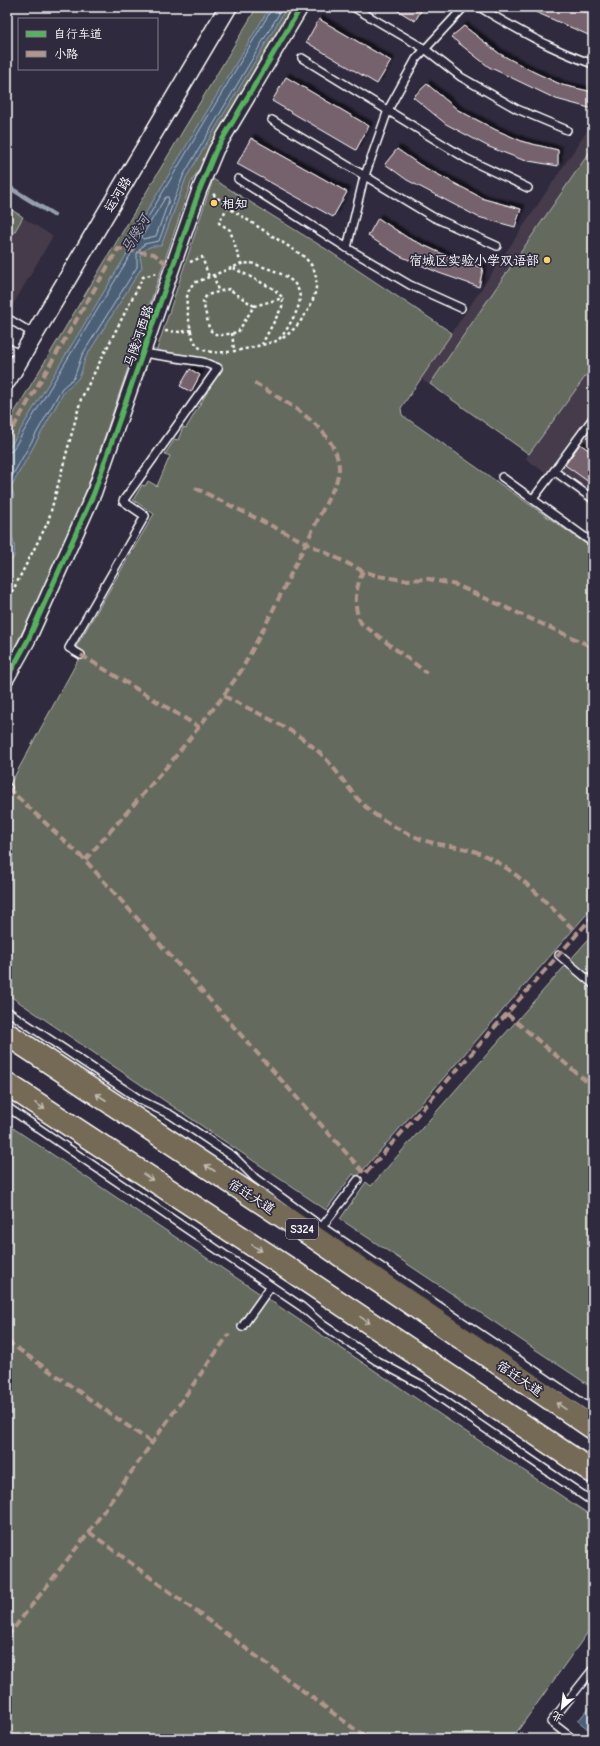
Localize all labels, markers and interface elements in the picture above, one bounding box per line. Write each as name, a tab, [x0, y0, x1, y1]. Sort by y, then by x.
legend	[18, 18, 158, 70]
text: 自行车道	[54, 27, 102, 41]
text: 小路	[54, 47, 78, 61]
street label: 运河路	[101, 174, 134, 215]
place label: 相知	[222, 196, 248, 211]
marker: 相知	[209, 198, 219, 208]
water label: 马陵河	[117, 210, 155, 257]
place label: 宿城区实验小学双语部	[409, 253, 539, 268]
marker: 宿城区实验小学双语部	[542, 255, 552, 265]
street label: 马陵河西路	[121, 303, 156, 369]
one-way arrow	[96, 1092, 107, 1101]
one-way arrow	[34, 1102, 45, 1110]
one-way arrow	[205, 1164, 216, 1172]
one-way arrow	[143, 1173, 154, 1181]
street label: 宿迁大道	[226, 1176, 278, 1217]
road number: S324	[286, 1219, 318, 1239]
one-way arrow	[251, 1244, 262, 1252]
one-way arrow	[360, 1316, 371, 1324]
street label: 宿迁大道	[494, 1358, 545, 1399]
one-way arrow	[556, 1402, 567, 1410]
north arrow	[542, 1688, 582, 1728]
text: 北	[550, 1708, 565, 1725]

